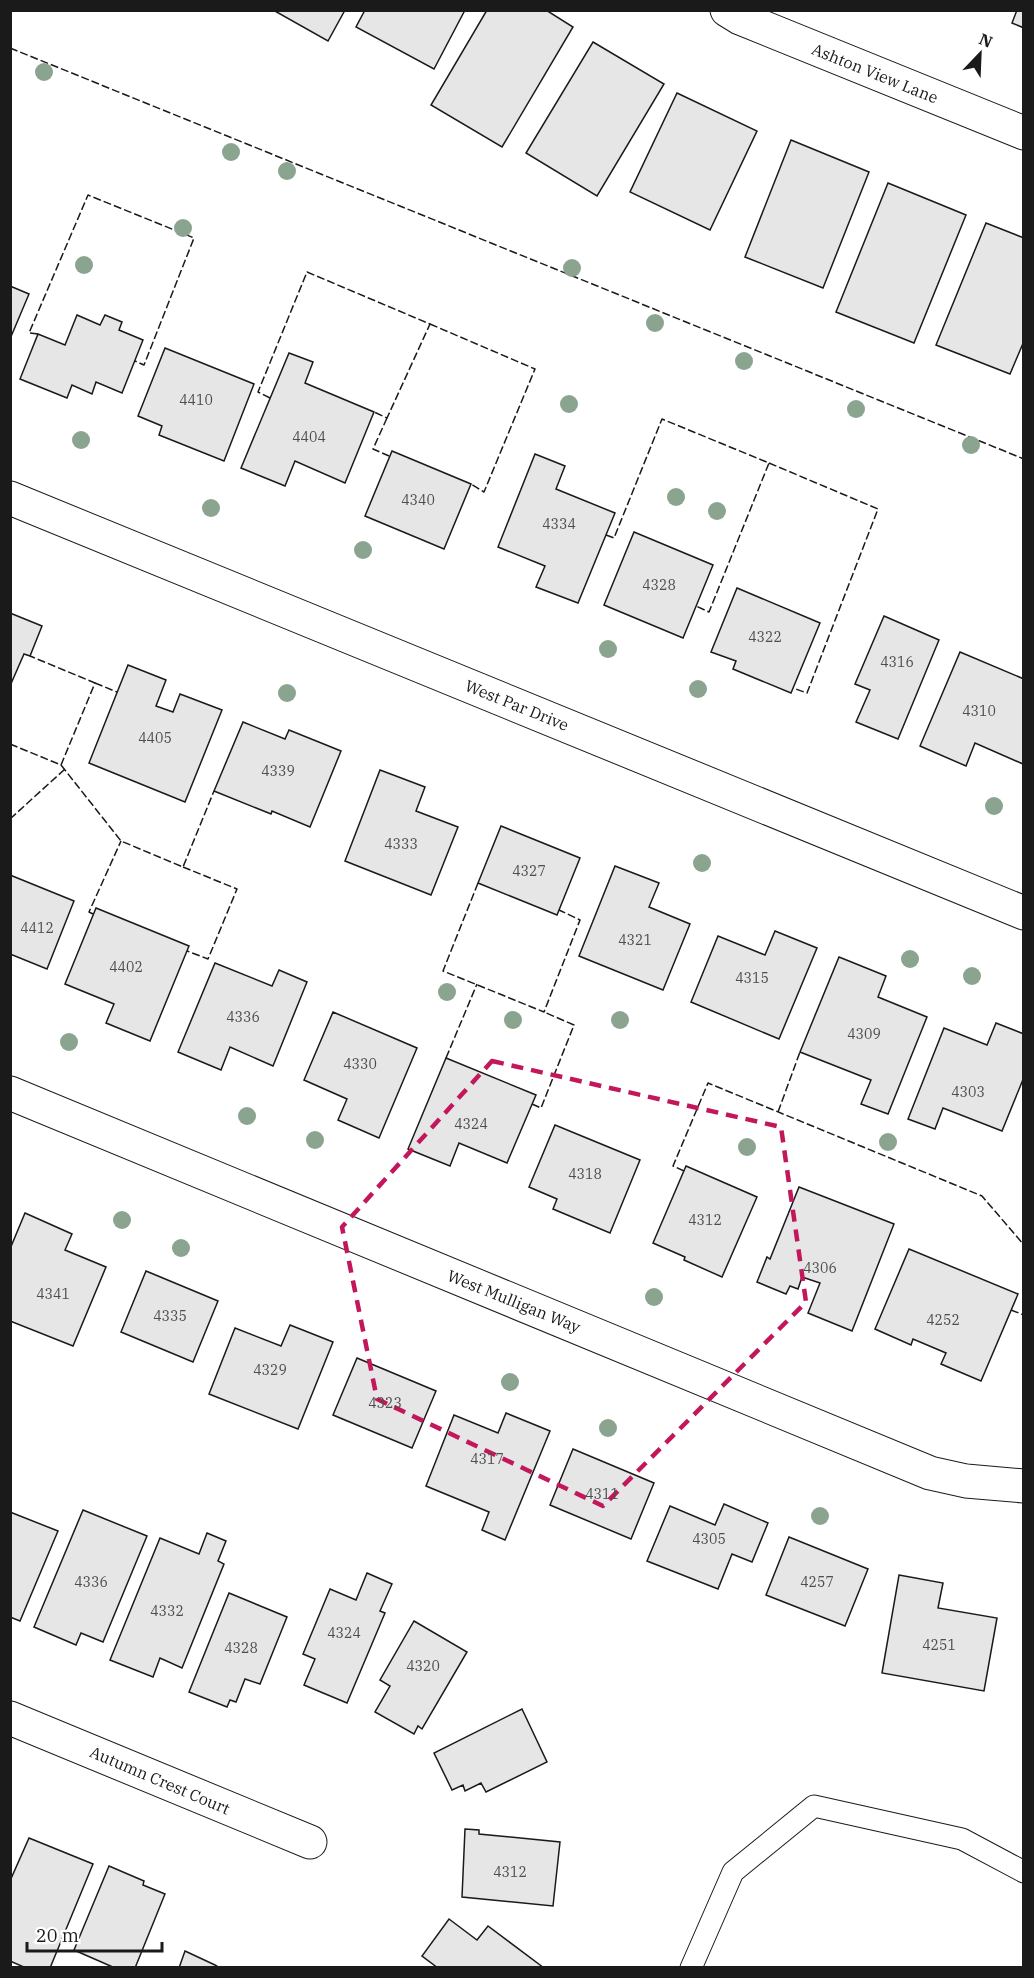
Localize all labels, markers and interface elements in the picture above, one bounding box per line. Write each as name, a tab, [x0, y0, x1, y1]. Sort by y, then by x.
north arrow	[950, 24, 1010, 84]
text: N	[976, 29, 996, 52]
street label: Ashton View Lane	[809, 39, 941, 107]
house number: 4410	[179, 391, 213, 409]
house number: 4404	[292, 428, 326, 446]
house number: 4340	[401, 491, 435, 509]
house number: 4334	[542, 515, 576, 533]
house number: 4328	[642, 576, 676, 594]
house number: 4322	[748, 628, 782, 646]
house number: 4316	[880, 653, 914, 671]
street label: West Par Drive	[462, 675, 572, 735]
house number: 4310	[962, 702, 996, 720]
house number: 4405	[138, 729, 172, 747]
house number: 4339	[261, 762, 295, 780]
house number: 4333	[384, 835, 418, 853]
house number: 4327	[512, 862, 546, 880]
house number: 4412	[20, 919, 54, 937]
house number: 4321	[618, 931, 652, 949]
house number: 4402	[109, 958, 143, 976]
house number: 4315	[735, 969, 769, 987]
house number: 4336	[226, 1008, 260, 1026]
house number: 4309	[847, 1025, 881, 1043]
house number: 4330	[343, 1055, 377, 1073]
house number: 4303	[951, 1083, 985, 1101]
house number: 4324	[454, 1115, 488, 1133]
house number: 4318	[568, 1165, 602, 1183]
house number: 4312	[688, 1211, 722, 1229]
house number: 4306	[803, 1259, 837, 1277]
street label: West Mulligan Way	[444, 1265, 584, 1337]
house number: 4341	[36, 1285, 70, 1303]
house number: 4335	[153, 1307, 187, 1325]
house number: 4252	[926, 1311, 960, 1329]
house number: 4329	[253, 1361, 287, 1379]
house number: 4323	[368, 1394, 402, 1412]
house number: 4317	[470, 1450, 504, 1468]
house number: 4311	[585, 1485, 619, 1503]
house number: 4305	[692, 1530, 726, 1548]
house number: 4336	[74, 1573, 108, 1591]
house number: 4257	[800, 1573, 834, 1591]
house number: 4332	[150, 1602, 184, 1620]
house number: 4324	[327, 1624, 361, 1642]
house number: 4251	[922, 1636, 956, 1654]
house number: 4328	[224, 1639, 258, 1657]
house number: 4320	[406, 1657, 440, 1675]
street label: Autumn Crest Court	[87, 1741, 233, 1819]
house number: 4312	[493, 1863, 527, 1881]
scale bar	[27, 1915, 162, 1953]
text: 20 m	[36, 1924, 79, 1947]

